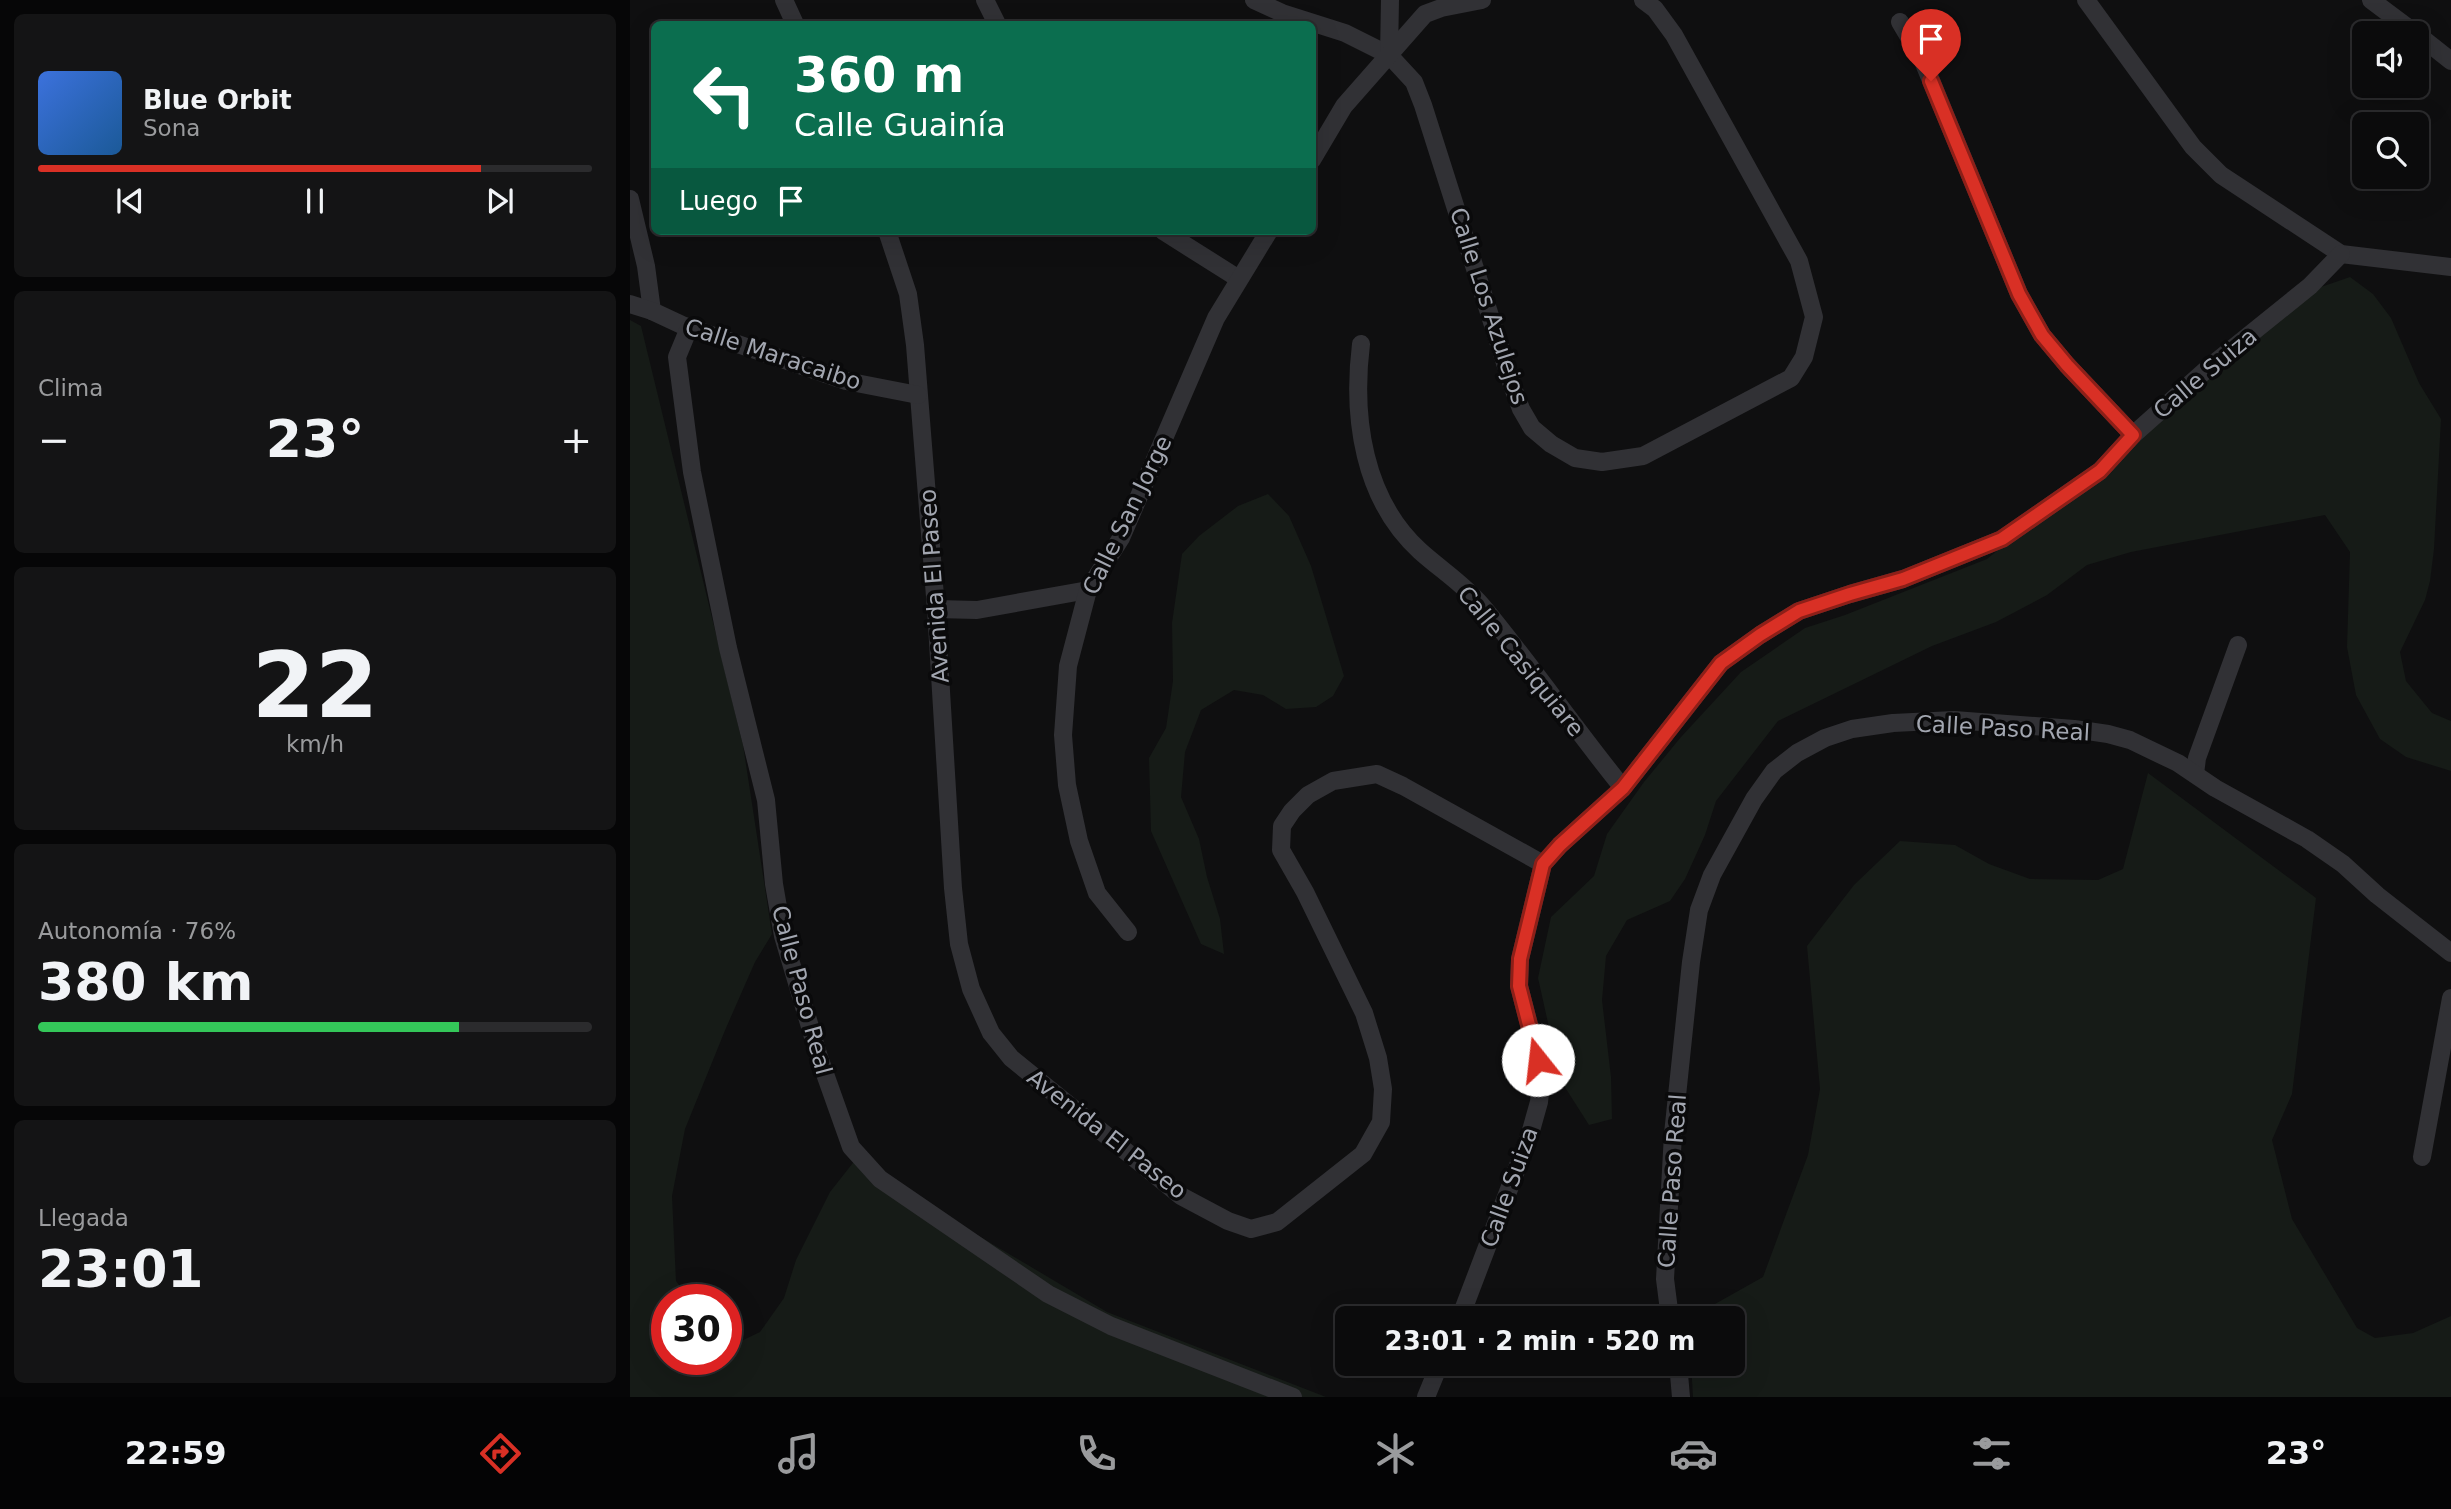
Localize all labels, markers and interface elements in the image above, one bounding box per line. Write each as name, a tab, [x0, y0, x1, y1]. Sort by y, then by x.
pin	[1901, 9, 1961, 81]
icon: arrive	[1912, 20, 1950, 58]
map controls	[2352, 21, 2429, 189]
button: sound	[2352, 21, 2429, 98]
text: 360 m	[794, 47, 964, 104]
icon: left	[679, 49, 770, 140]
text: Blue Orbit	[143, 85, 292, 115]
text: Calle Guainía	[794, 106, 1006, 144]
button: search	[2352, 112, 2429, 189]
text: Sona	[143, 115, 200, 141]
icon: previous	[111, 182, 149, 220]
icon: pause	[296, 182, 334, 220]
icon: next	[481, 182, 519, 220]
icon: arrive	[772, 182, 810, 220]
text: Luego	[679, 186, 758, 216]
street label: Calle Los Azulejos	[1445, 204, 1533, 408]
street label: Calle Maracaibo	[682, 313, 864, 395]
street label: Calle Suiza	[2148, 323, 2262, 423]
text: Clima	[38, 375, 103, 401]
text: 23°	[266, 409, 364, 469]
text: −	[38, 418, 70, 462]
text: +	[560, 418, 592, 462]
street label: Calle San Jorge	[1077, 431, 1177, 599]
street label: Avenida El Paseo	[914, 488, 954, 684]
street label: Calle Casiquiare	[1452, 581, 1590, 741]
text: 22	[252, 633, 378, 738]
street label: Calle Paso Real	[1915, 710, 2091, 746]
text: km/h	[286, 731, 344, 757]
street label: Calle Paso Real	[767, 902, 837, 1078]
text: Autonomía · 76%	[38, 918, 236, 944]
text: 380 km	[38, 952, 253, 1012]
position arrow	[1501, 1023, 1575, 1097]
street label: Avenida El Paseo	[1022, 1064, 1192, 1204]
street label: Calle Paso Real	[1653, 1093, 1691, 1269]
street label: Calle Suiza	[1475, 1123, 1543, 1251]
text: Llegada	[38, 1205, 129, 1231]
text: 23:01	[38, 1239, 204, 1299]
speed limit sign: 30	[651, 1284, 742, 1375]
text: 23:01 · 2 min · 520 m	[1385, 1326, 1695, 1356]
icon: directions	[476, 1429, 525, 1478]
icon: music	[774, 1429, 823, 1478]
icon: phone	[1072, 1429, 1121, 1478]
icon: climate	[1371, 1429, 1420, 1478]
icon: car	[1669, 1429, 1718, 1478]
icon: filters	[1967, 1429, 2016, 1478]
text: 22:59	[125, 1434, 227, 1472]
text: 23°	[2266, 1434, 2326, 1472]

